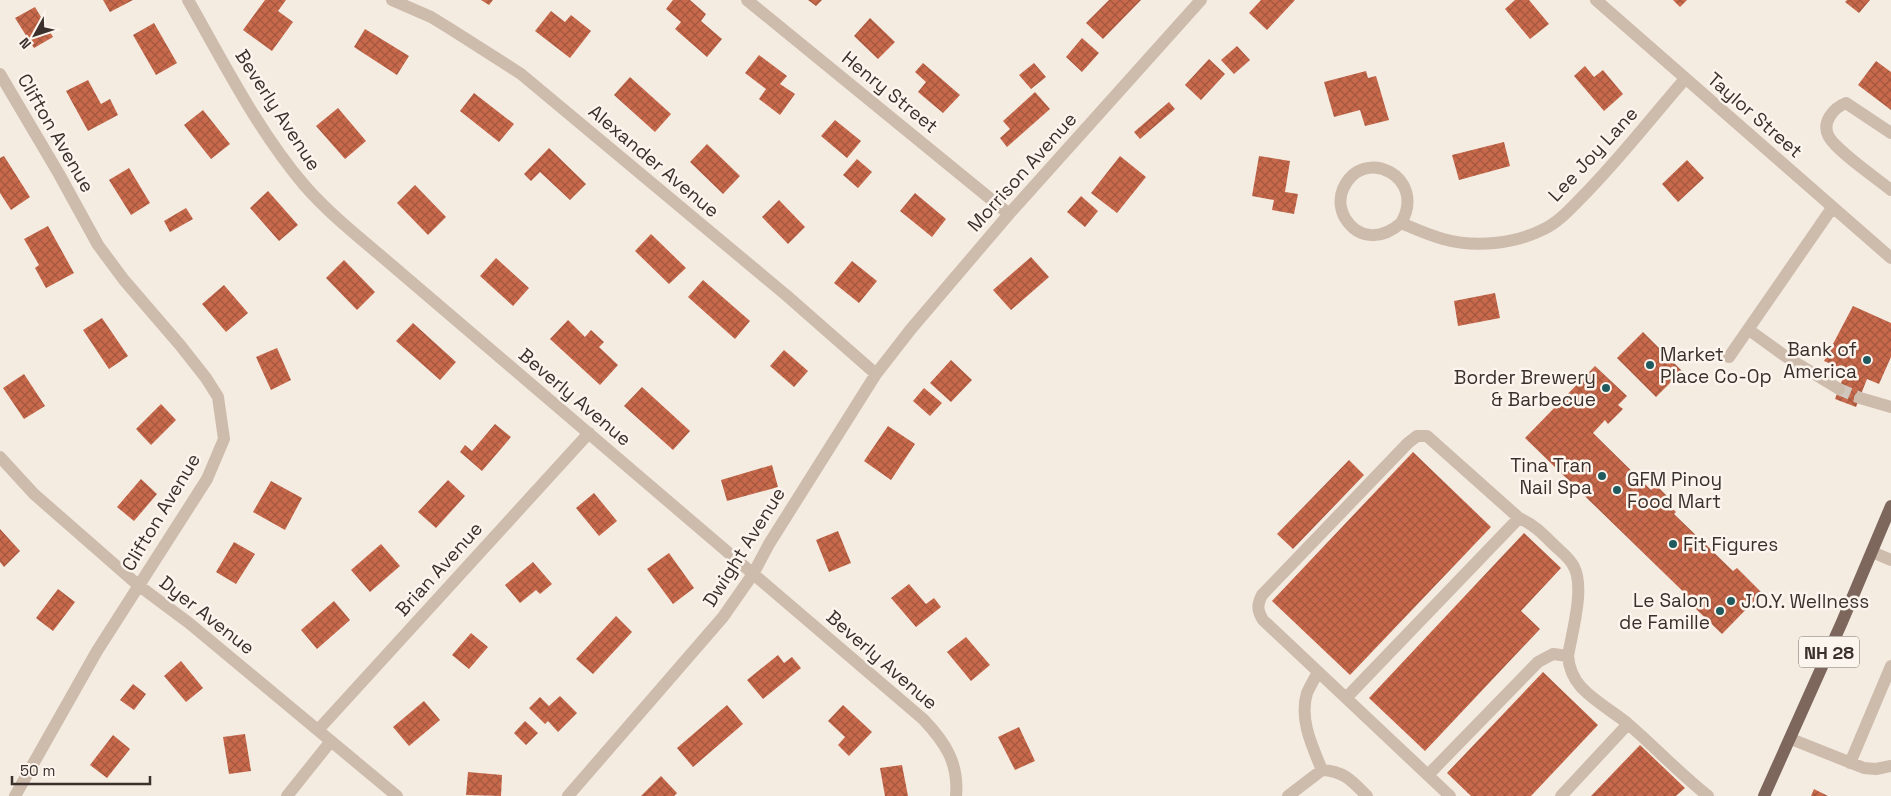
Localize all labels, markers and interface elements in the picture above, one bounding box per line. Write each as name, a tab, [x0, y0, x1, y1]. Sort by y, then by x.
north arrow	[10, 10, 60, 60]
text: N	[15, 34, 35, 53]
street label: Beverly Avenue	[229, 45, 327, 175]
street label: Henry Street	[837, 45, 943, 139]
street label: Taylor Street	[1702, 67, 1808, 163]
street label: Clifton Avenue	[12, 69, 100, 197]
street label: Alexander Avenue	[583, 99, 725, 223]
street label: Lee Joy Lane	[1543, 101, 1643, 207]
street label: Morrison Avenue	[962, 107, 1082, 237]
place label: Bank of America	[1783, 337, 1857, 384]
place label: Market Place Co-Op	[1660, 342, 1772, 389]
street label: Beverly Avenue	[513, 343, 637, 451]
marker: Bank of America	[1861, 354, 1873, 366]
marker: Market Place Co-Op	[1644, 359, 1656, 371]
place label: Border Brewery & Barbecue	[1454, 365, 1596, 412]
marker: Border Brewery & Barbecue	[1600, 382, 1612, 394]
street label: Clifton Avenue	[116, 449, 206, 575]
place label: Tina Tran Nail Spa	[1510, 453, 1592, 500]
place label: GFM Pinoy Food Mart	[1627, 467, 1722, 514]
marker: Tina Tran Nail Spa	[1596, 470, 1608, 482]
street label: Dwight Avenue	[697, 482, 791, 612]
marker: GFM Pinoy Food Mart	[1611, 484, 1623, 496]
street label: Brian Avenue	[390, 517, 488, 621]
place label: Fit Figures	[1683, 532, 1778, 557]
marker: Fit Figures	[1667, 538, 1679, 550]
street label: Dyer Avenue	[154, 570, 260, 660]
place label: Le Salon de Famille	[1619, 588, 1710, 635]
place label: J.O.Y. Wellness	[1741, 589, 1869, 614]
marker: J.O.Y. Wellness	[1725, 595, 1737, 607]
street label: Beverly Avenue	[821, 605, 943, 715]
marker: Le Salon de Famille	[1714, 605, 1726, 617]
road number: NH 28	[1799, 636, 1859, 668]
scale bar	[12, 754, 150, 786]
text: 50 m	[20, 761, 55, 780]

